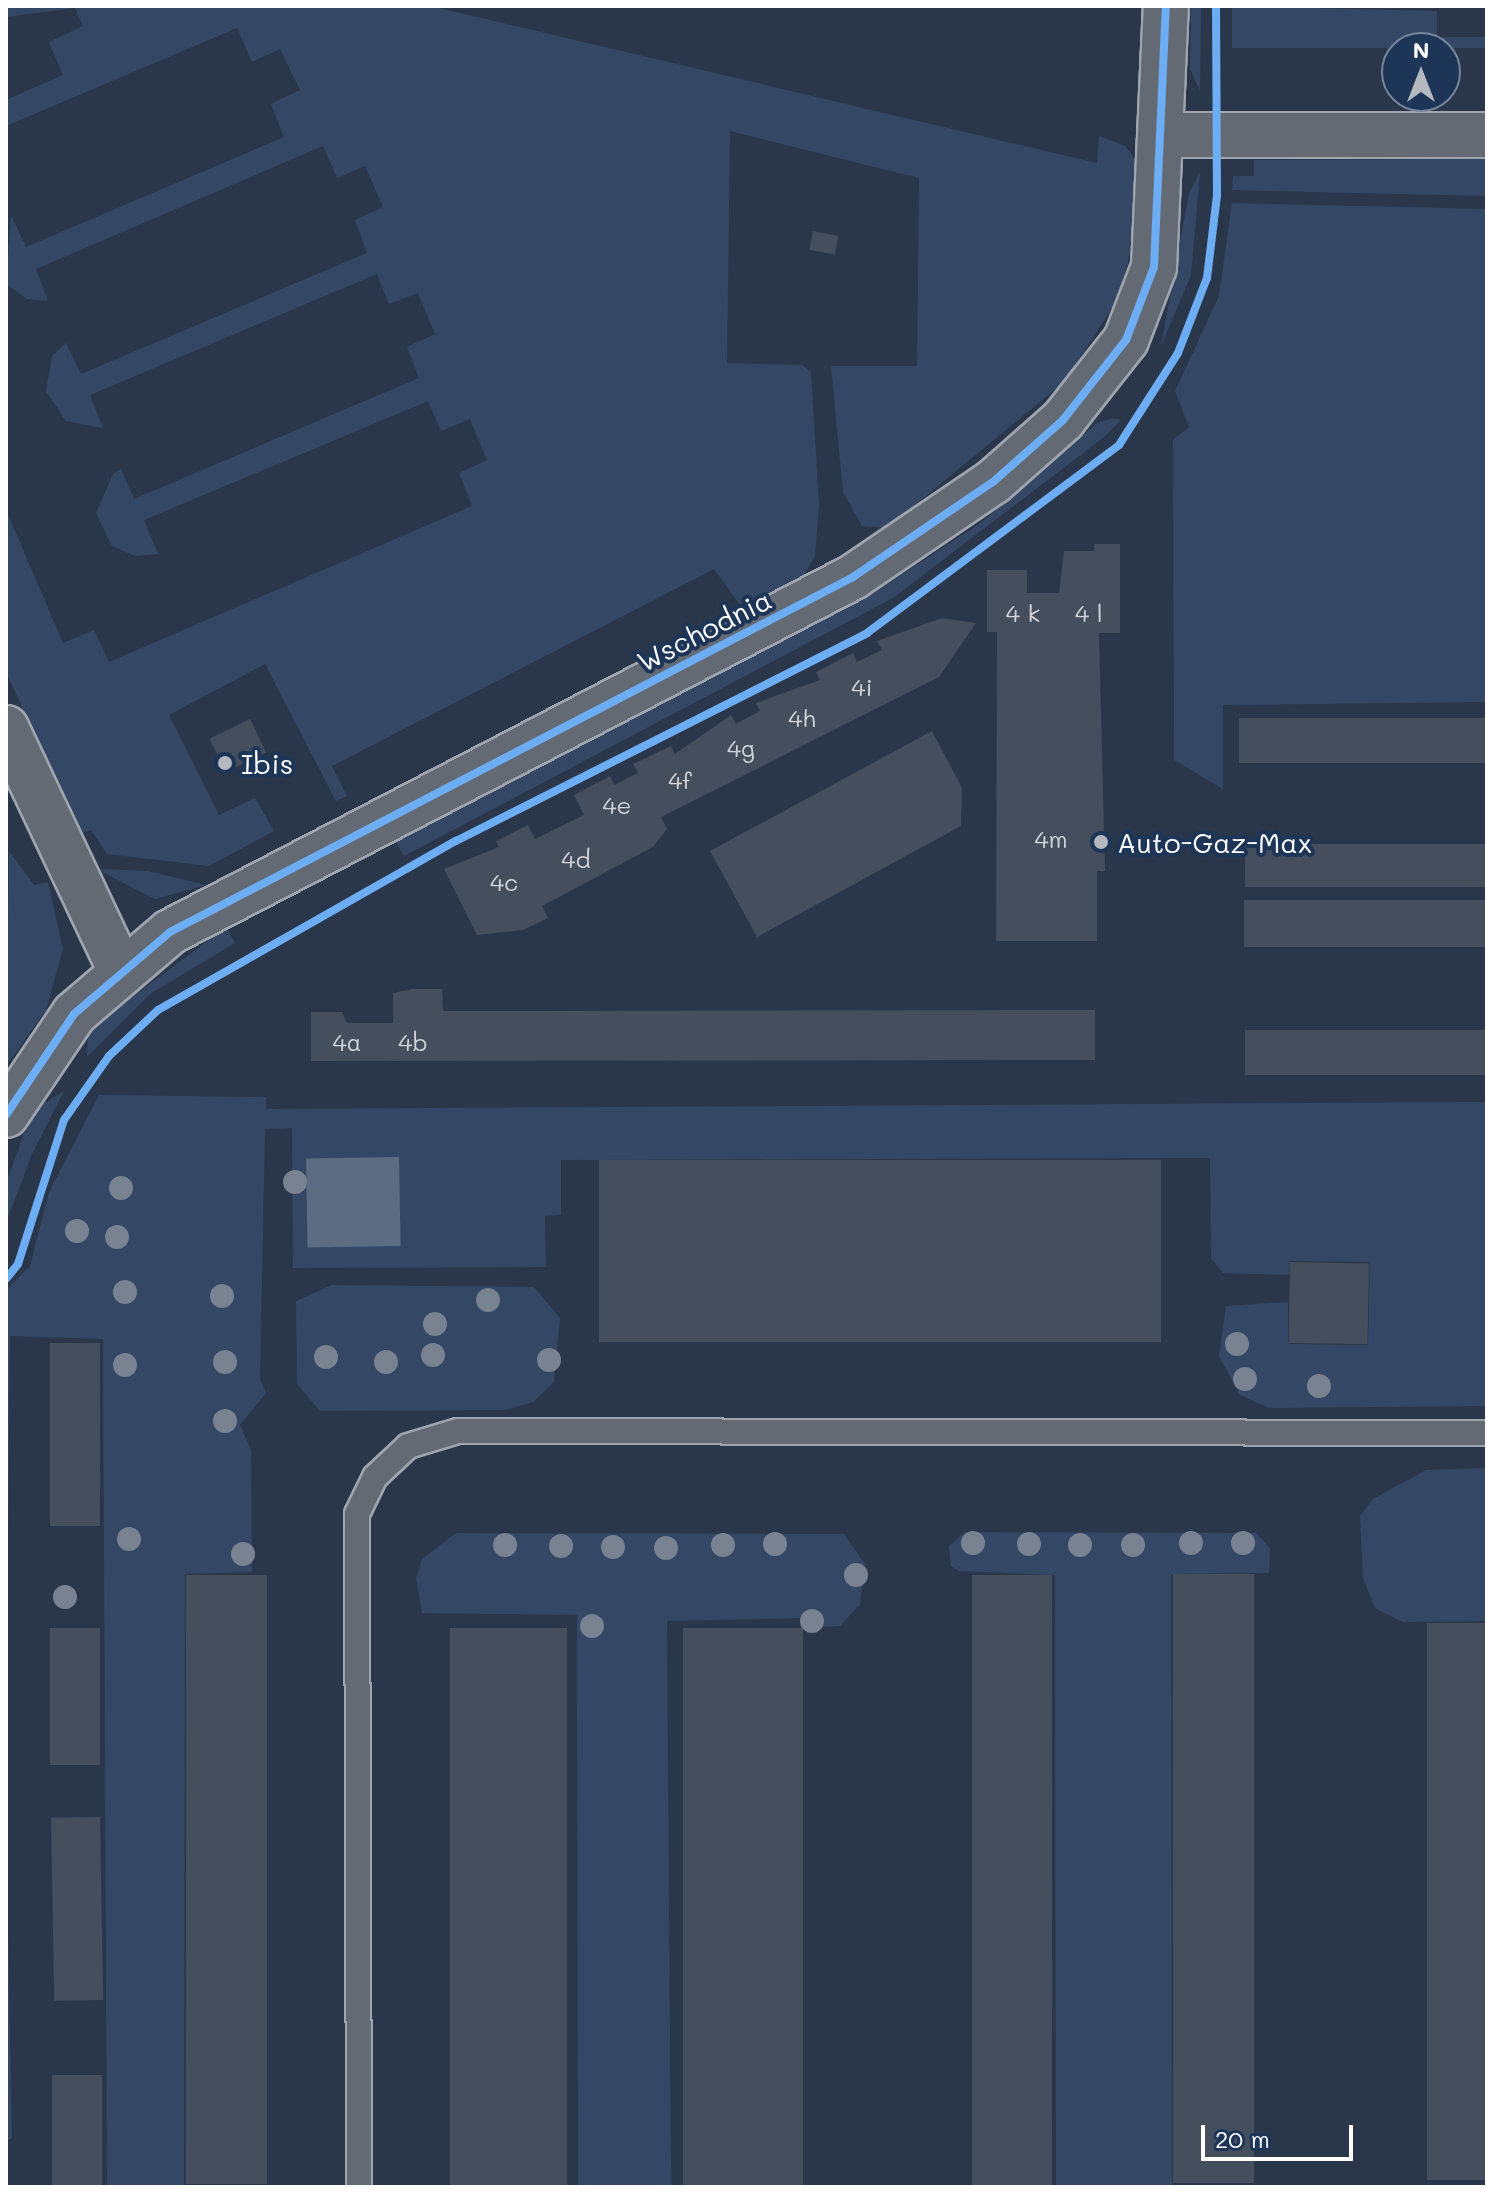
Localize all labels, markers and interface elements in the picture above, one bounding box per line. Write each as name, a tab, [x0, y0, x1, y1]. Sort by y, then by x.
north arrow	[1381, 32, 1461, 112]
text: N	[1413, 35, 1429, 64]
street label: Wschodnia	[631, 582, 777, 678]
house number: 4 k	[1006, 599, 1040, 627]
house number: 4 l	[1075, 599, 1103, 627]
house number: 4i	[851, 673, 873, 701]
house number: 4h	[788, 704, 816, 732]
house number: 4g	[727, 734, 755, 762]
place label: Ibis	[241, 746, 293, 780]
marker: Ibis	[216, 754, 234, 772]
house number: 4f	[668, 766, 692, 794]
house number: 4e	[603, 791, 631, 819]
house number: 4m	[1034, 825, 1068, 853]
place label: Auto-Gaz-Max	[1117, 825, 1312, 859]
marker: Auto-Gaz-Max	[1092, 833, 1110, 851]
house number: 4d	[561, 845, 591, 873]
house number: 4c	[490, 868, 518, 896]
house number: 4a	[332, 1028, 362, 1056]
house number: 4b	[398, 1028, 428, 1056]
scale bar	[1205, 2109, 1357, 2159]
text: 20 m	[1215, 2123, 1270, 2154]

